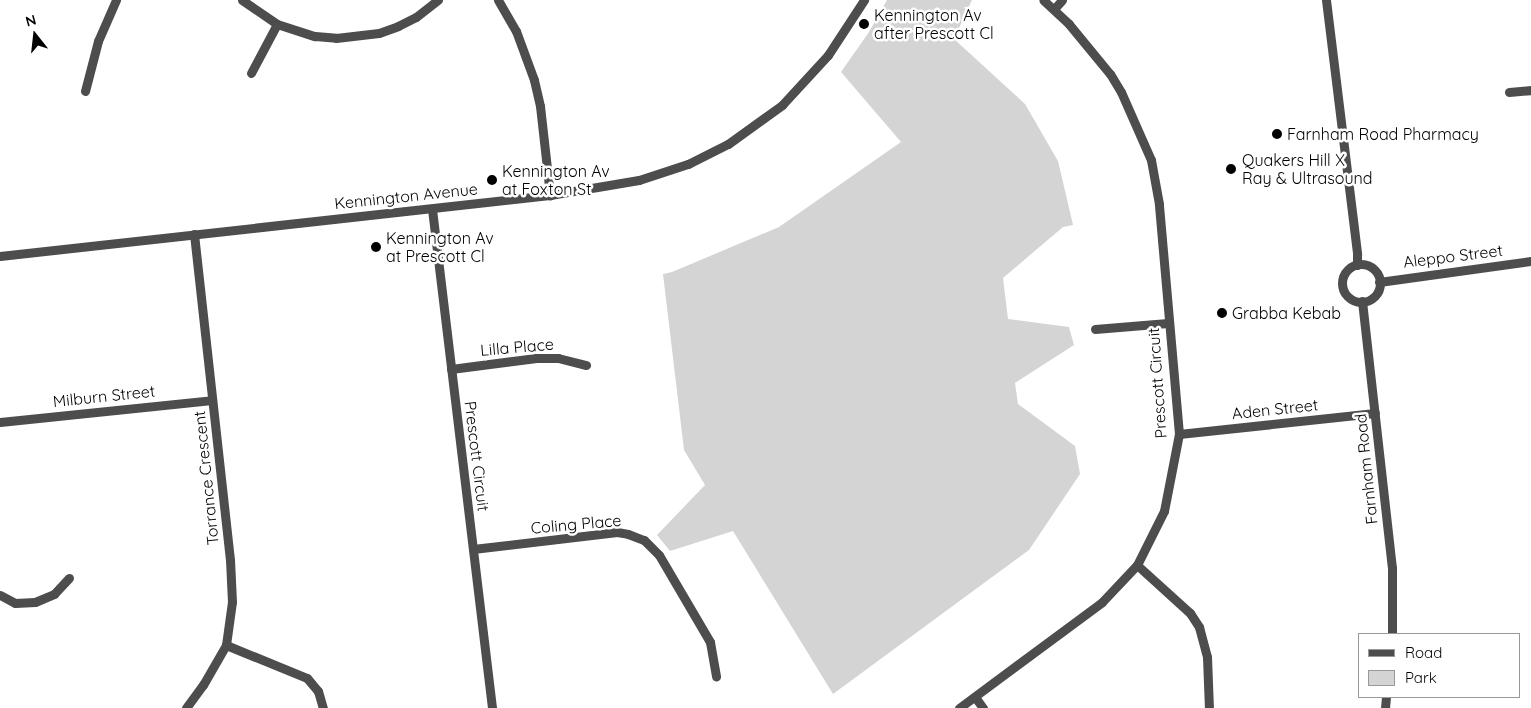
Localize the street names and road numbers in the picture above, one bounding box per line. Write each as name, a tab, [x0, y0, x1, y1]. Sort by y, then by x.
street label: Kennington Avenue	[333, 179, 479, 213]
street label: Aleppo Street	[1402, 240, 1504, 272]
street label: Prescott Circuit	[1144, 327, 1170, 439]
street label: Lilla Place	[480, 334, 554, 360]
street label: Milburn Street	[52, 381, 156, 411]
street label: Aden Street	[1231, 395, 1319, 423]
street label: Prescott Circuit	[461, 400, 493, 512]
street label: Torrance Crescent	[189, 410, 223, 546]
street label: Farnham Road	[1351, 413, 1381, 525]
street label: Coling Place	[530, 510, 622, 538]

